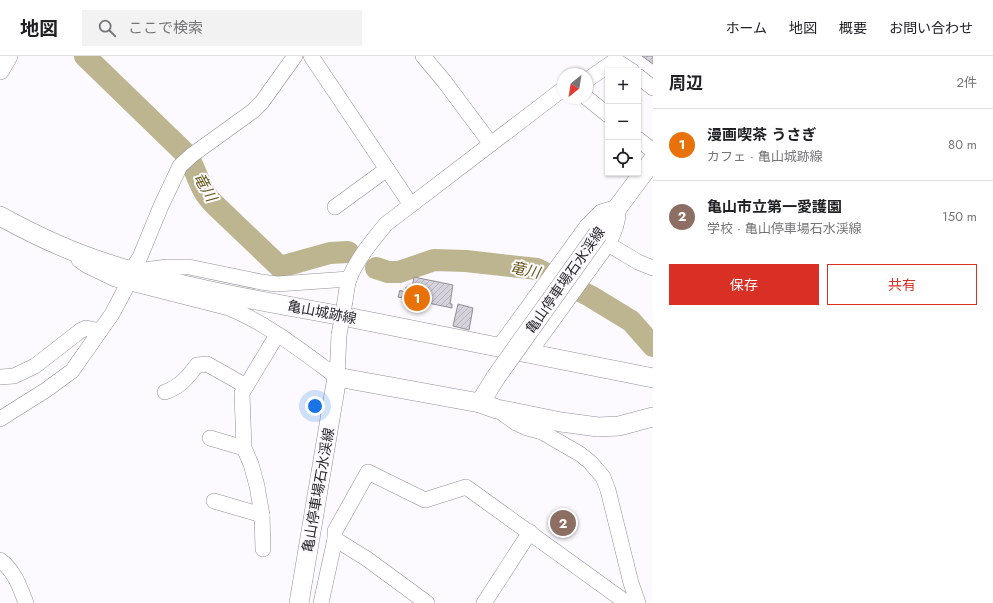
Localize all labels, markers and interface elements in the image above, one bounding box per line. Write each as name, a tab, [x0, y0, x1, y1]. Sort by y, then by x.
search box	[82, 10, 362, 46]
text: 地図	[20, 15, 58, 42]
icon: search	[96, 17, 118, 39]
text: ここで検索	[128, 17, 203, 39]
text: ホーム	[725, 18, 767, 38]
text: 地図	[789, 18, 817, 38]
text: 概要	[839, 18, 867, 38]
text: お問い合わせ	[889, 18, 973, 38]
north arrow	[557, 68, 593, 104]
map controls	[605, 68, 641, 176]
button: +	[605, 68, 641, 104]
text: 周辺	[669, 71, 703, 95]
text: 2件	[957, 73, 977, 92]
button: −	[605, 104, 641, 140]
text: 漫画喫茶 うさぎ	[707, 124, 817, 146]
text: 1	[679, 135, 685, 154]
text: 80 m	[948, 135, 977, 154]
button: locate	[605, 140, 641, 176]
text: カフェ · 亀山城跡線	[707, 147, 823, 166]
water label: 竜川	[188, 169, 223, 207]
text: 亀山市立第一愛護園	[707, 196, 842, 218]
text: 2	[678, 207, 686, 226]
text: 150 m	[942, 207, 977, 226]
text: 学校 · 亀山停車場石水渓線	[707, 219, 862, 238]
street label: 亀山停車場石水渓線	[521, 223, 609, 337]
water label: 竜川	[508, 256, 544, 284]
button: 保存	[669, 264, 819, 305]
button: 共有	[827, 264, 977, 305]
pin: 1	[404, 283, 430, 313]
street label: 亀山城跡線	[286, 296, 358, 328]
your location	[305, 396, 325, 416]
street label: 亀山停車場石水渓線	[297, 426, 339, 554]
pin: 2	[550, 508, 576, 538]

